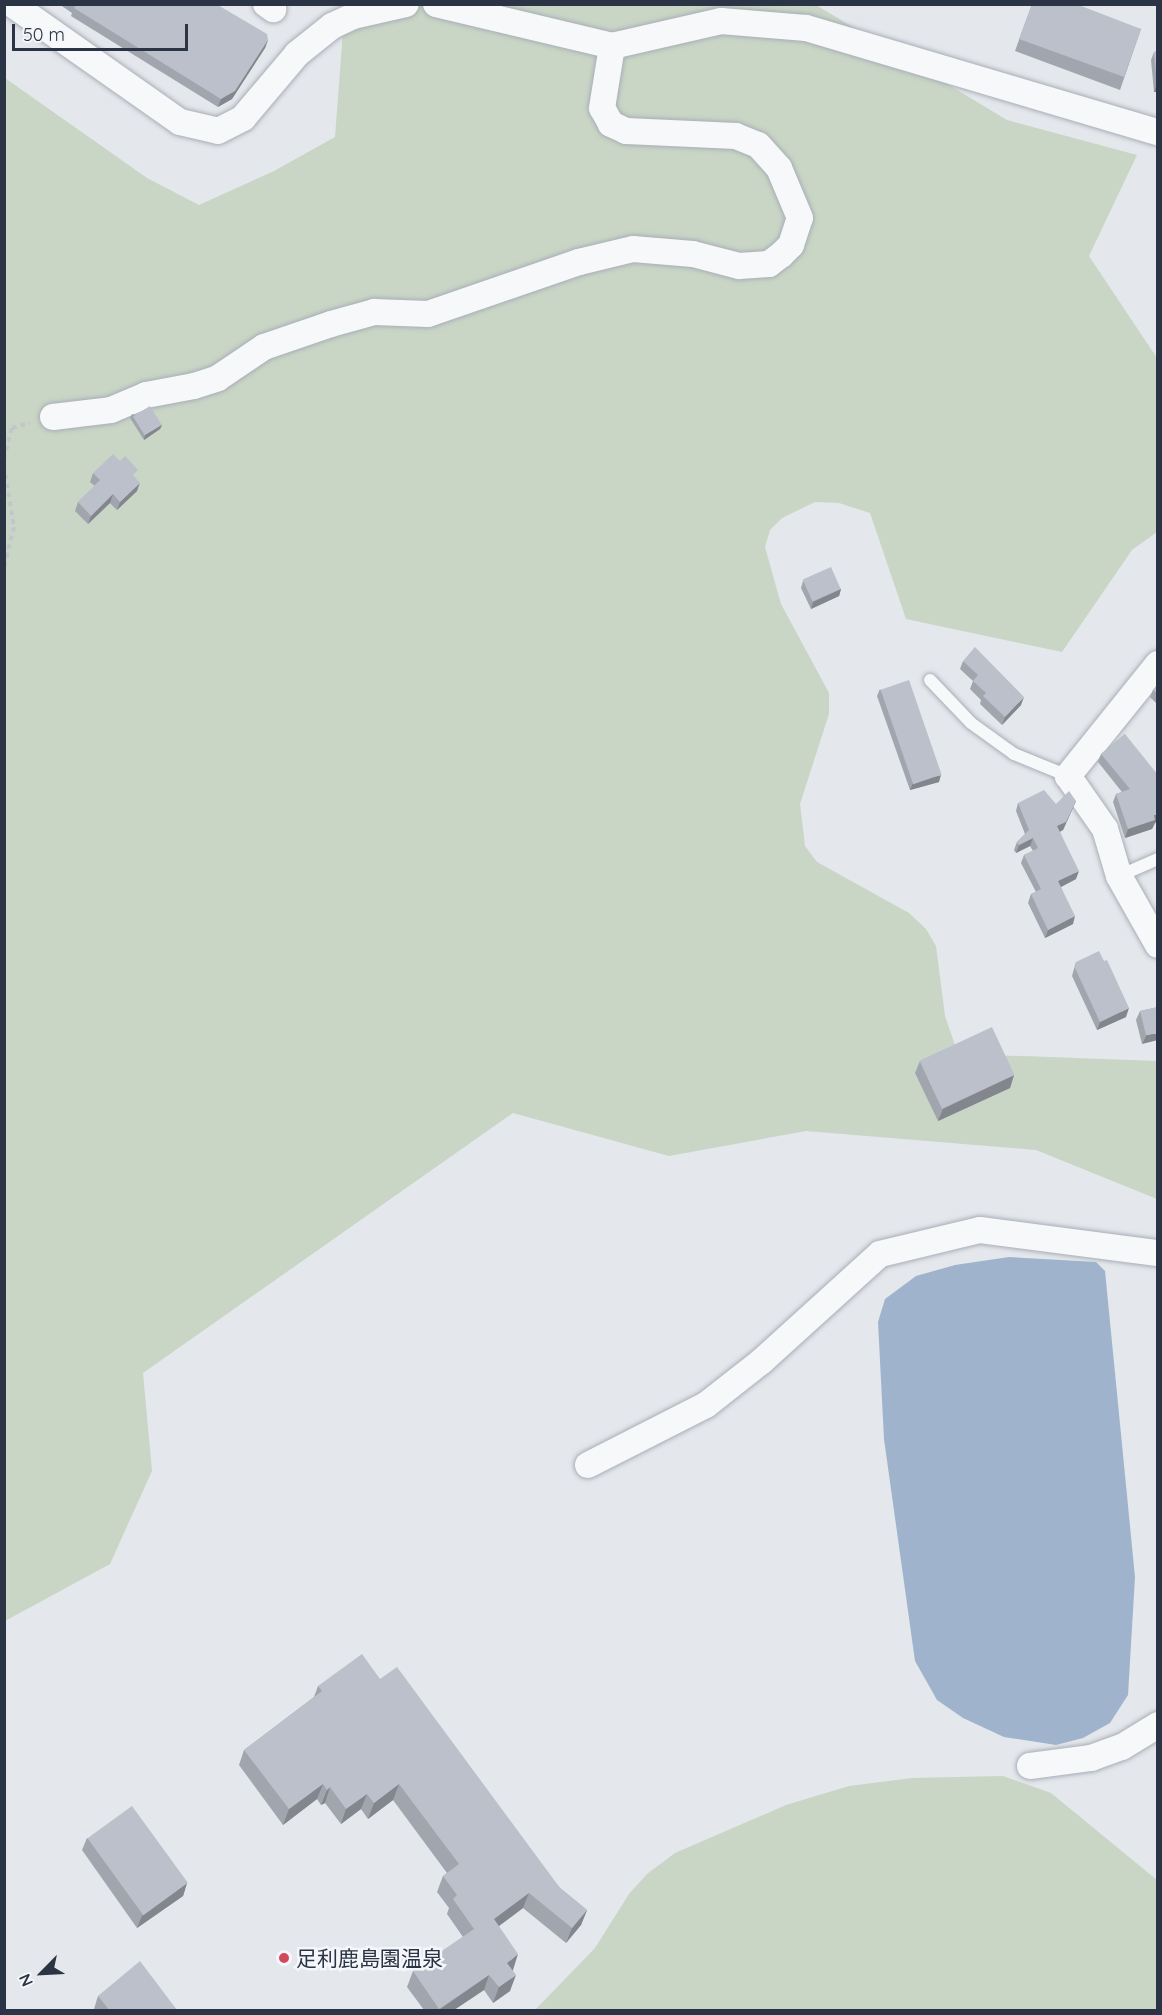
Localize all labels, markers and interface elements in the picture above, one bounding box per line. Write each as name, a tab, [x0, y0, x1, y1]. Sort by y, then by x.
scale bar	[15, 12, 190, 50]
text: 50 m	[23, 23, 65, 46]
north arrow	[12, 1943, 72, 2003]
place label: 足利鹿島園温泉	[296, 1945, 443, 1971]
marker: 足利鹿島園温泉	[277, 1951, 291, 1965]
text: N	[14, 1971, 37, 1990]

